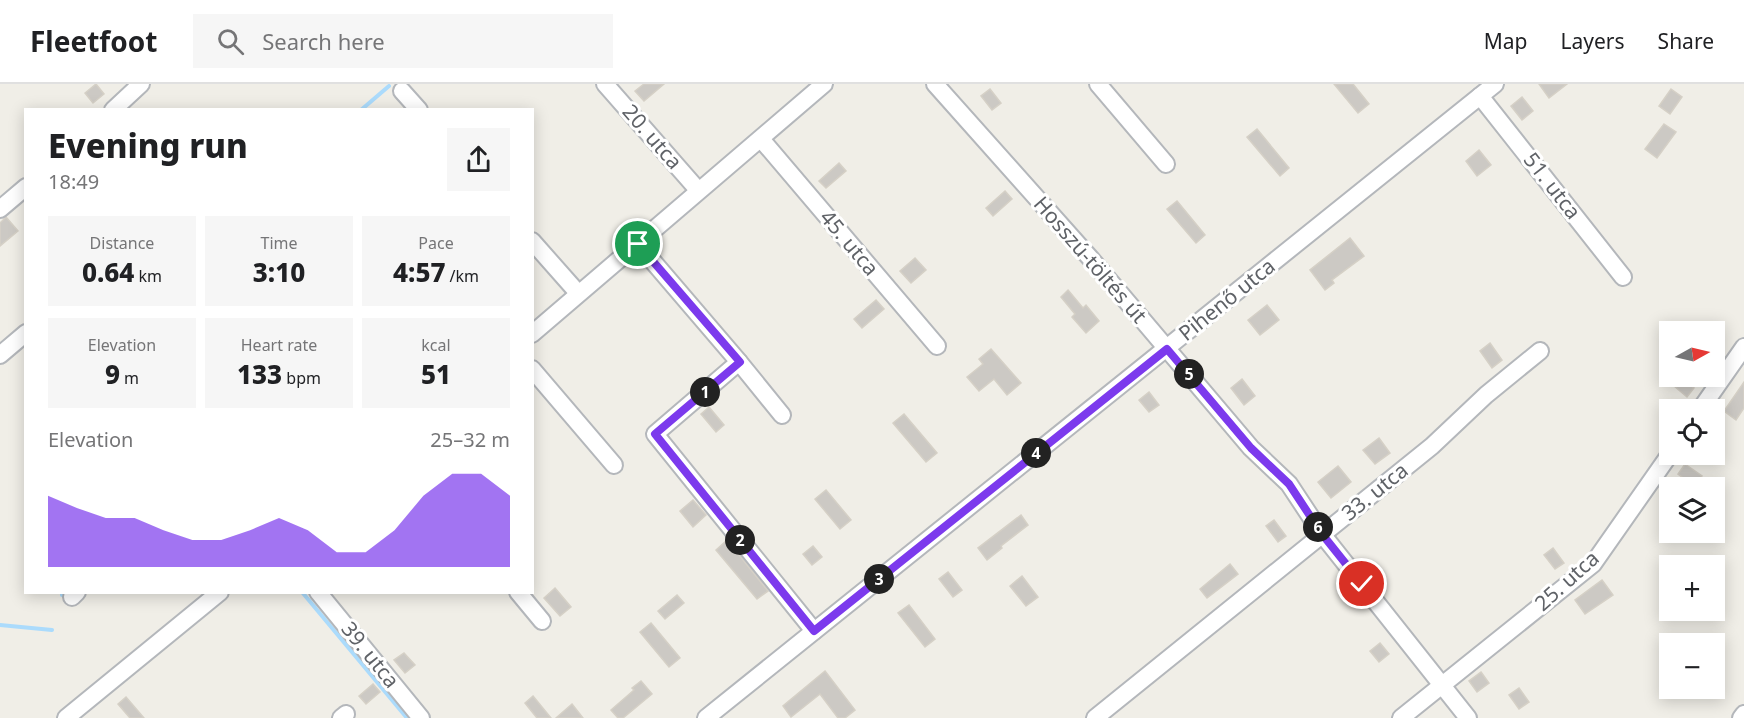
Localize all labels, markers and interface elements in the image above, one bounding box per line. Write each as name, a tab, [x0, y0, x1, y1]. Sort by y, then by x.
search box	[193, 14, 613, 68]
text: Fleetfoot	[30, 22, 157, 60]
icon: search	[214, 25, 247, 58]
text: Search here	[262, 26, 385, 56]
text: Map	[1484, 27, 1528, 55]
text: Layers	[1561, 27, 1625, 55]
text: Share	[1658, 27, 1714, 55]
street label: 20. utca	[617, 98, 689, 175]
text: Evening run	[48, 123, 248, 168]
button: share	[447, 128, 510, 191]
street label: 51. utca	[1518, 146, 1588, 225]
text: 18:49	[48, 168, 99, 195]
street label: Hosszú-töltés út	[1028, 190, 1154, 329]
street label: 45. utca	[814, 204, 885, 281]
pin	[612, 218, 663, 269]
icon: arrive	[621, 227, 654, 260]
text: Distance	[90, 232, 154, 254]
text: Time	[260, 232, 298, 254]
text: Pace	[418, 232, 454, 254]
street label: Pihenő utca	[1172, 252, 1280, 347]
text: 0.64	[82, 254, 134, 290]
text: 3:10	[253, 254, 305, 290]
text: 4:57	[393, 254, 445, 290]
text: km	[134, 265, 162, 287]
text: /km	[445, 265, 479, 287]
north arrow	[1659, 321, 1725, 387]
map controls	[1659, 321, 1725, 699]
text: Elevation	[88, 334, 156, 356]
text: Heart rate	[241, 334, 317, 356]
text: kcal	[421, 334, 451, 356]
text: 9	[105, 356, 120, 392]
text: 133	[237, 356, 282, 392]
text: 51	[421, 356, 451, 392]
pin: 5	[1174, 359, 1204, 389]
text: 5	[1184, 363, 1194, 385]
text: m	[120, 367, 139, 389]
text: bpm	[282, 367, 321, 389]
pin: 1	[690, 377, 720, 407]
text: 1	[700, 381, 710, 403]
button: locate	[1659, 399, 1725, 465]
text: Elevation	[48, 426, 133, 453]
text: 25–32 m	[430, 426, 510, 453]
pin: 4	[1021, 438, 1051, 468]
text: 4	[1031, 442, 1041, 464]
street label: 33. utca	[1335, 456, 1413, 527]
button: layers	[1659, 477, 1725, 543]
pin: 6	[1303, 512, 1333, 542]
text: 6	[1313, 516, 1323, 538]
pin: 2	[725, 525, 755, 555]
text: 2	[735, 529, 745, 551]
street label: 25. utca	[1528, 544, 1605, 617]
button: +	[1659, 555, 1725, 621]
pin	[1336, 558, 1387, 609]
pin: 3	[864, 564, 894, 594]
icon: check	[1345, 567, 1378, 600]
text: 3	[874, 568, 884, 590]
street label: 39. utca	[335, 615, 406, 693]
button: −	[1659, 633, 1725, 699]

